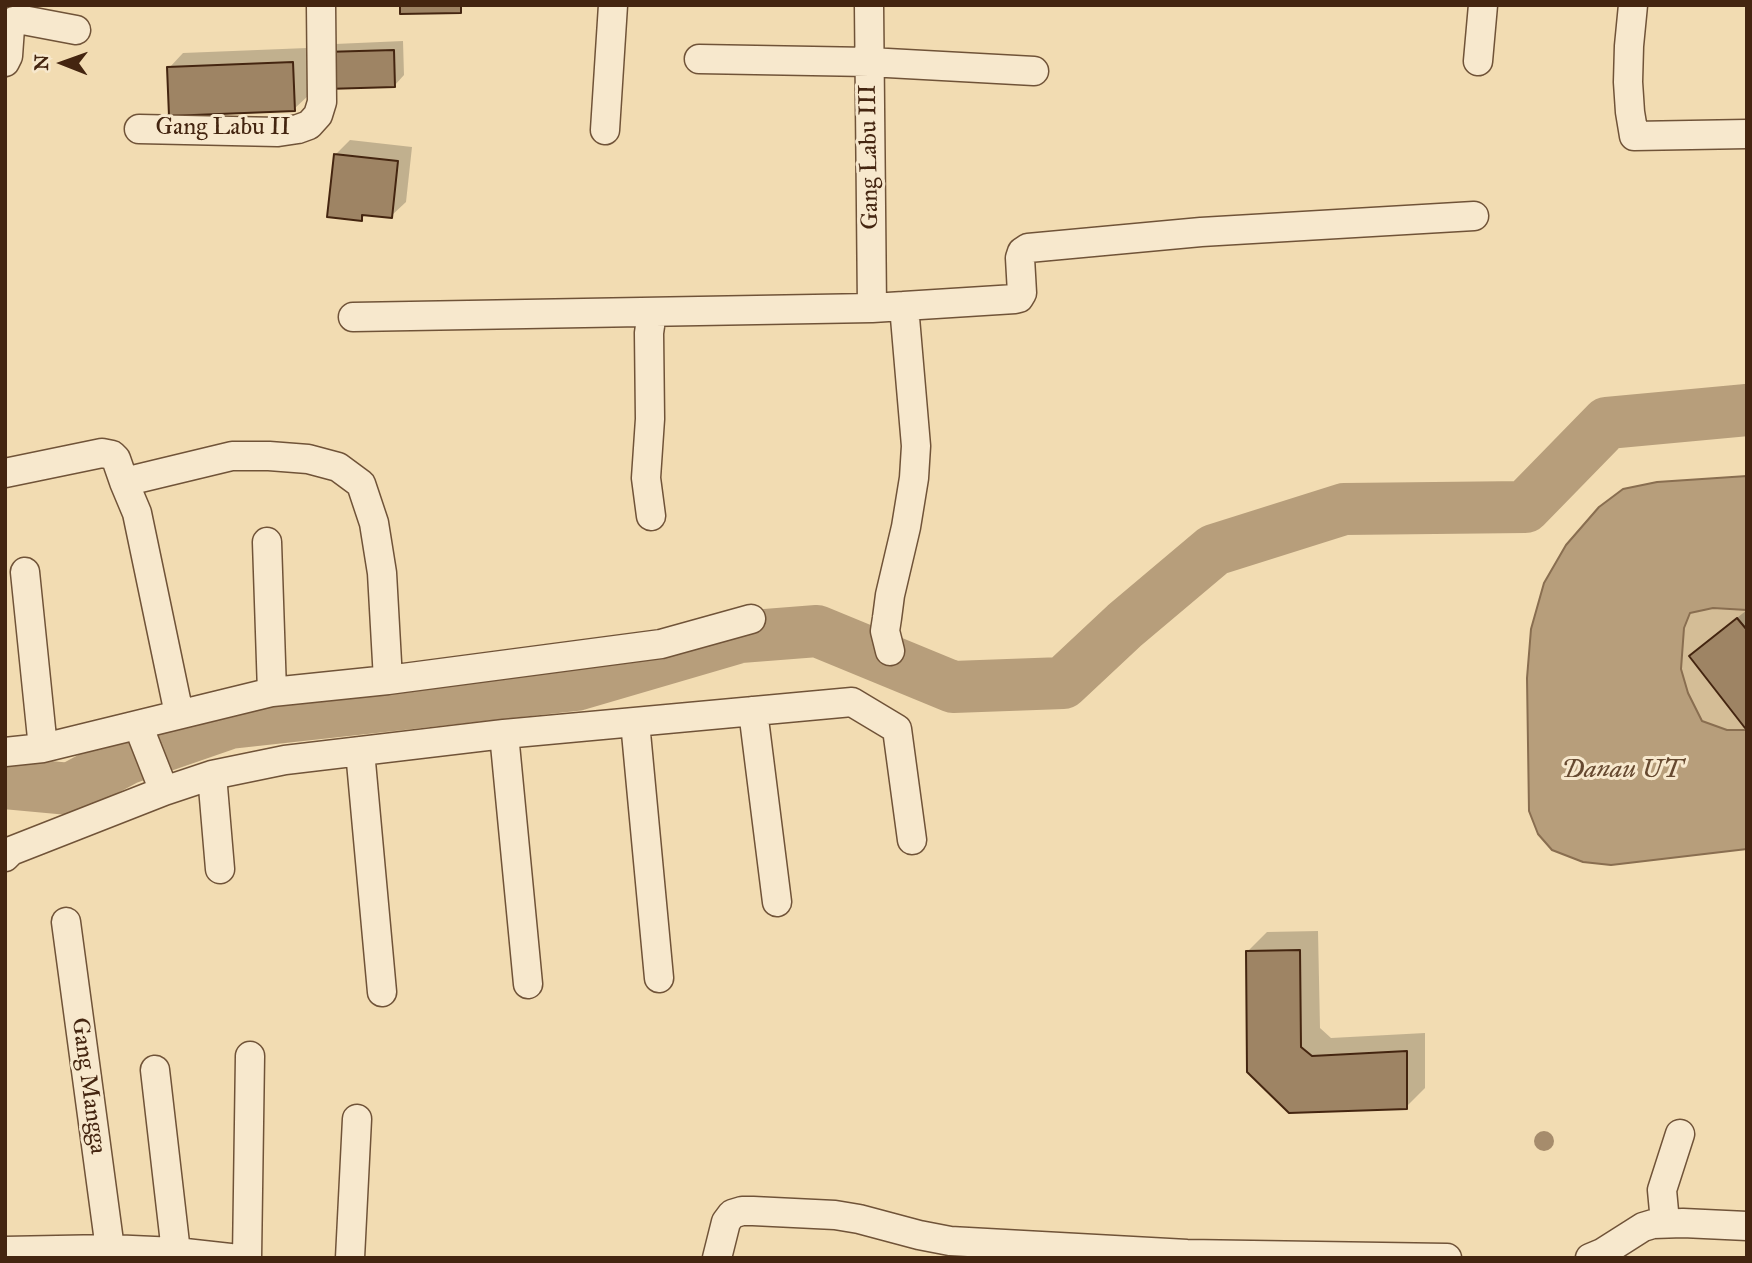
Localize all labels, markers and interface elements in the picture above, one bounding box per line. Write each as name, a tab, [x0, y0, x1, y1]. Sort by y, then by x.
north arrow	[28, 28, 98, 98]
text: N	[30, 54, 53, 71]
street label: Gang Labu III	[854, 84, 886, 230]
street label: Gang Labu II	[156, 114, 290, 142]
water label: Danau UT	[1562, 755, 1682, 787]
street label: Gang Mangga	[64, 1016, 112, 1156]

